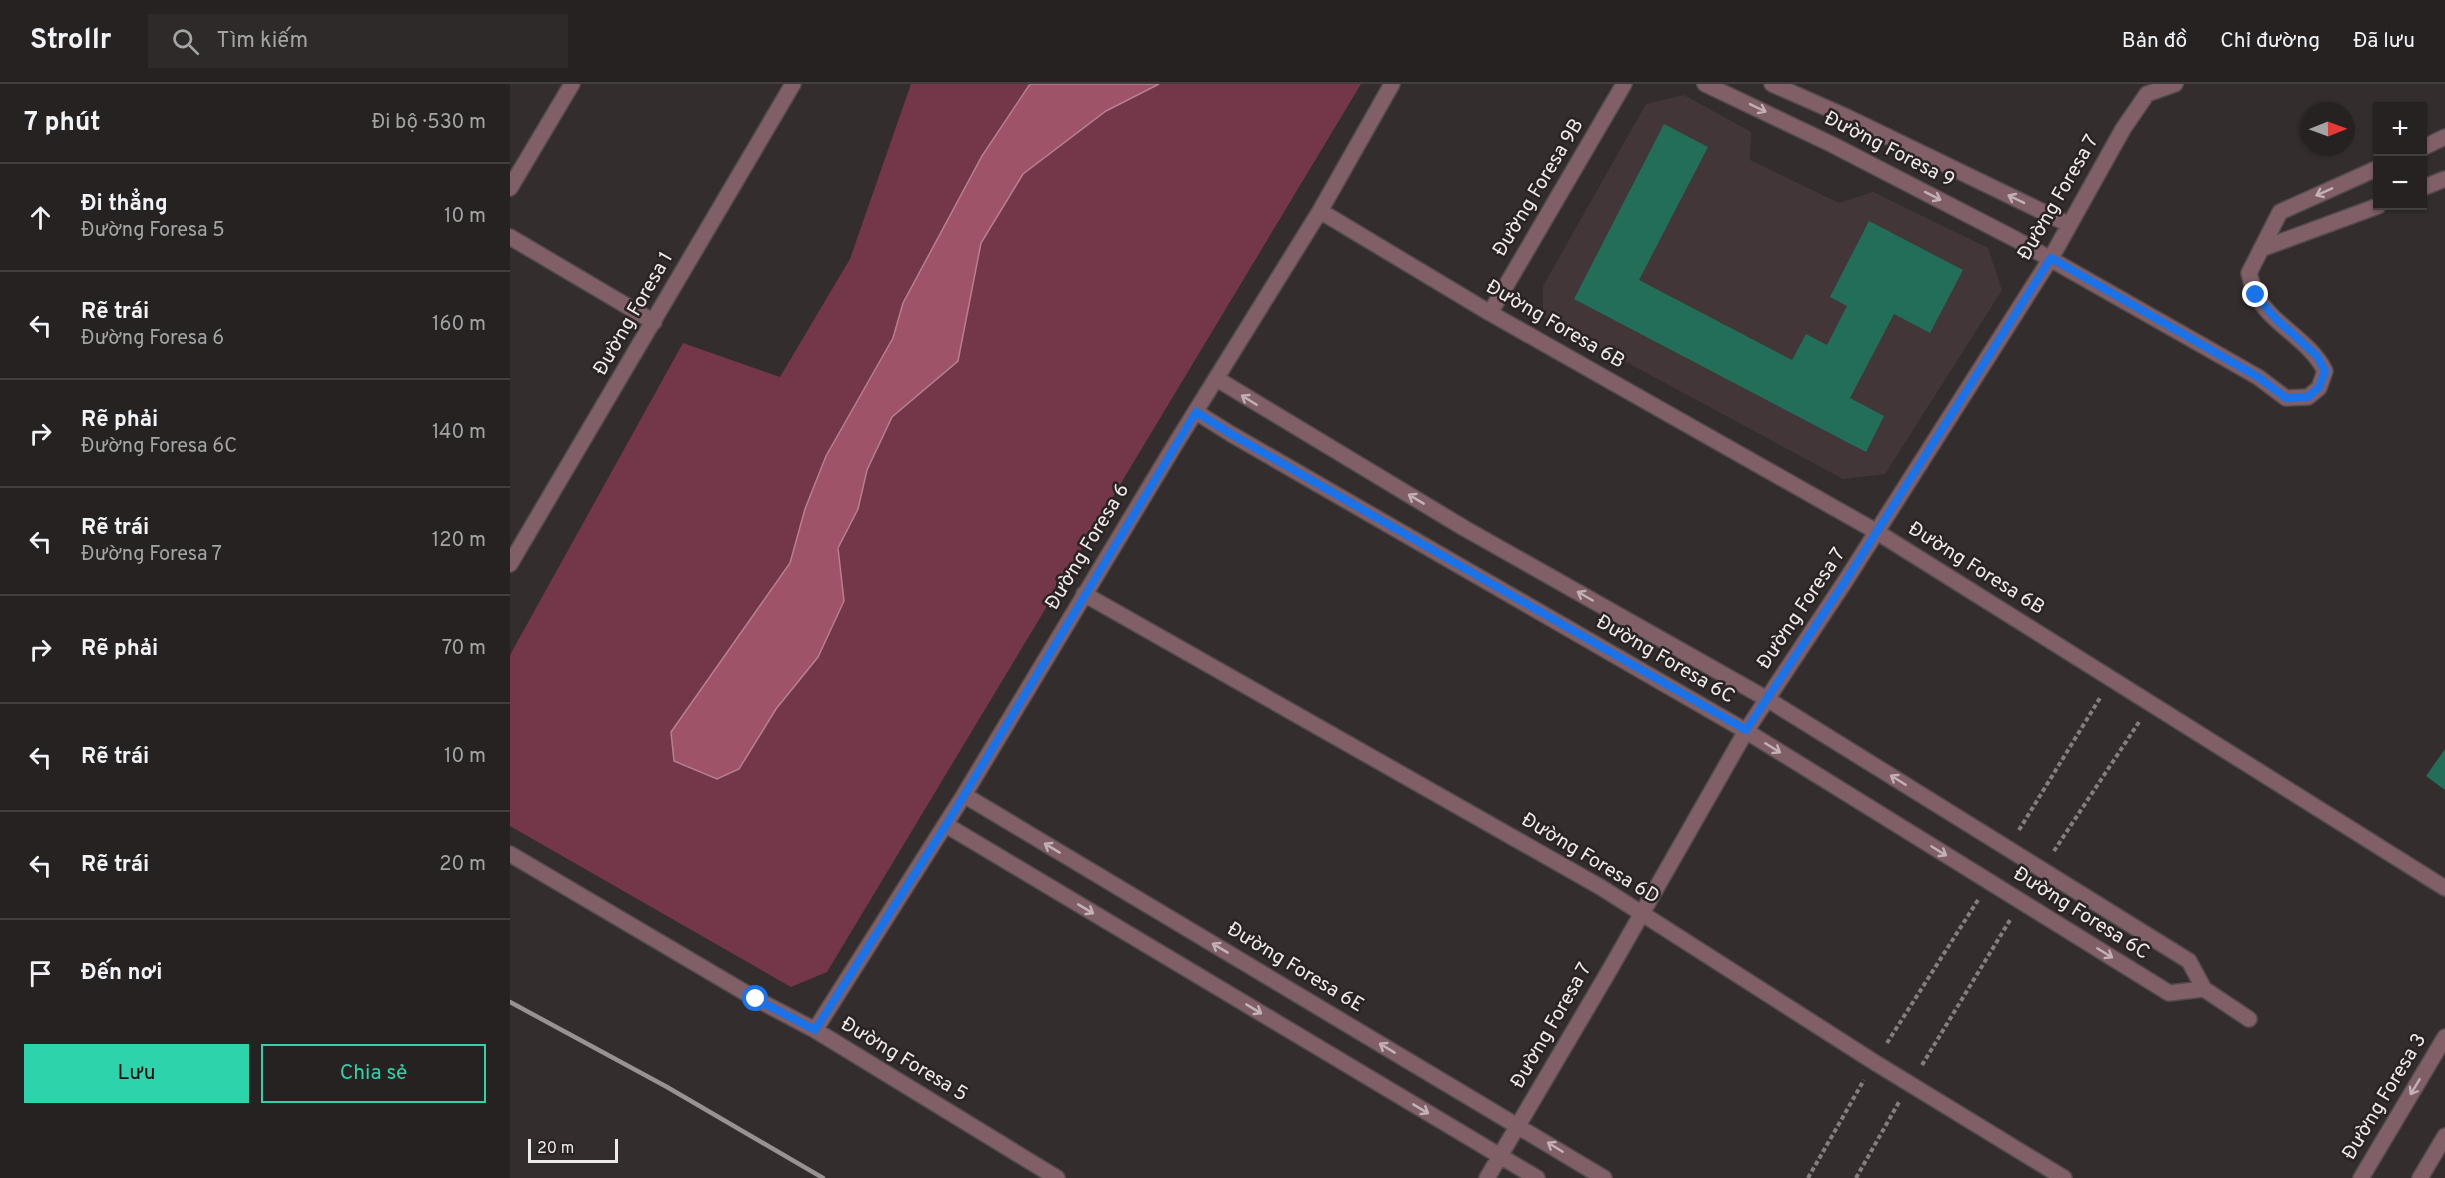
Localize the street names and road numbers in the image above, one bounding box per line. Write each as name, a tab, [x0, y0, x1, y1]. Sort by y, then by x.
street label: Đường Foresa 9	[1819, 106, 1959, 194]
street label: Đường Foresa 9B	[1488, 114, 1590, 262]
street label: Đường Foresa 7	[2013, 130, 2105, 266]
street label: Đường Foresa 1	[588, 247, 680, 381]
street label: Đường Foresa 6B	[1481, 275, 1629, 375]
street label: Đường Foresa 6	[1040, 479, 1136, 615]
street label: Đường Foresa 6B	[1903, 517, 2049, 621]
street label: Đường Foresa 7	[1752, 543, 1852, 675]
street label: Đường Foresa 6C	[1591, 610, 1739, 710]
street label: Đường Foresa 6D	[1516, 807, 1664, 911]
street label: Đường Foresa 6C	[2008, 862, 2154, 966]
street label: Đường Foresa 6E	[1222, 917, 1368, 1019]
street label: Đường Foresa 7	[1506, 958, 1598, 1094]
street label: Đường Foresa 5	[836, 1012, 972, 1108]
street label: Đường Foresa 3	[2337, 1029, 2433, 1165]

